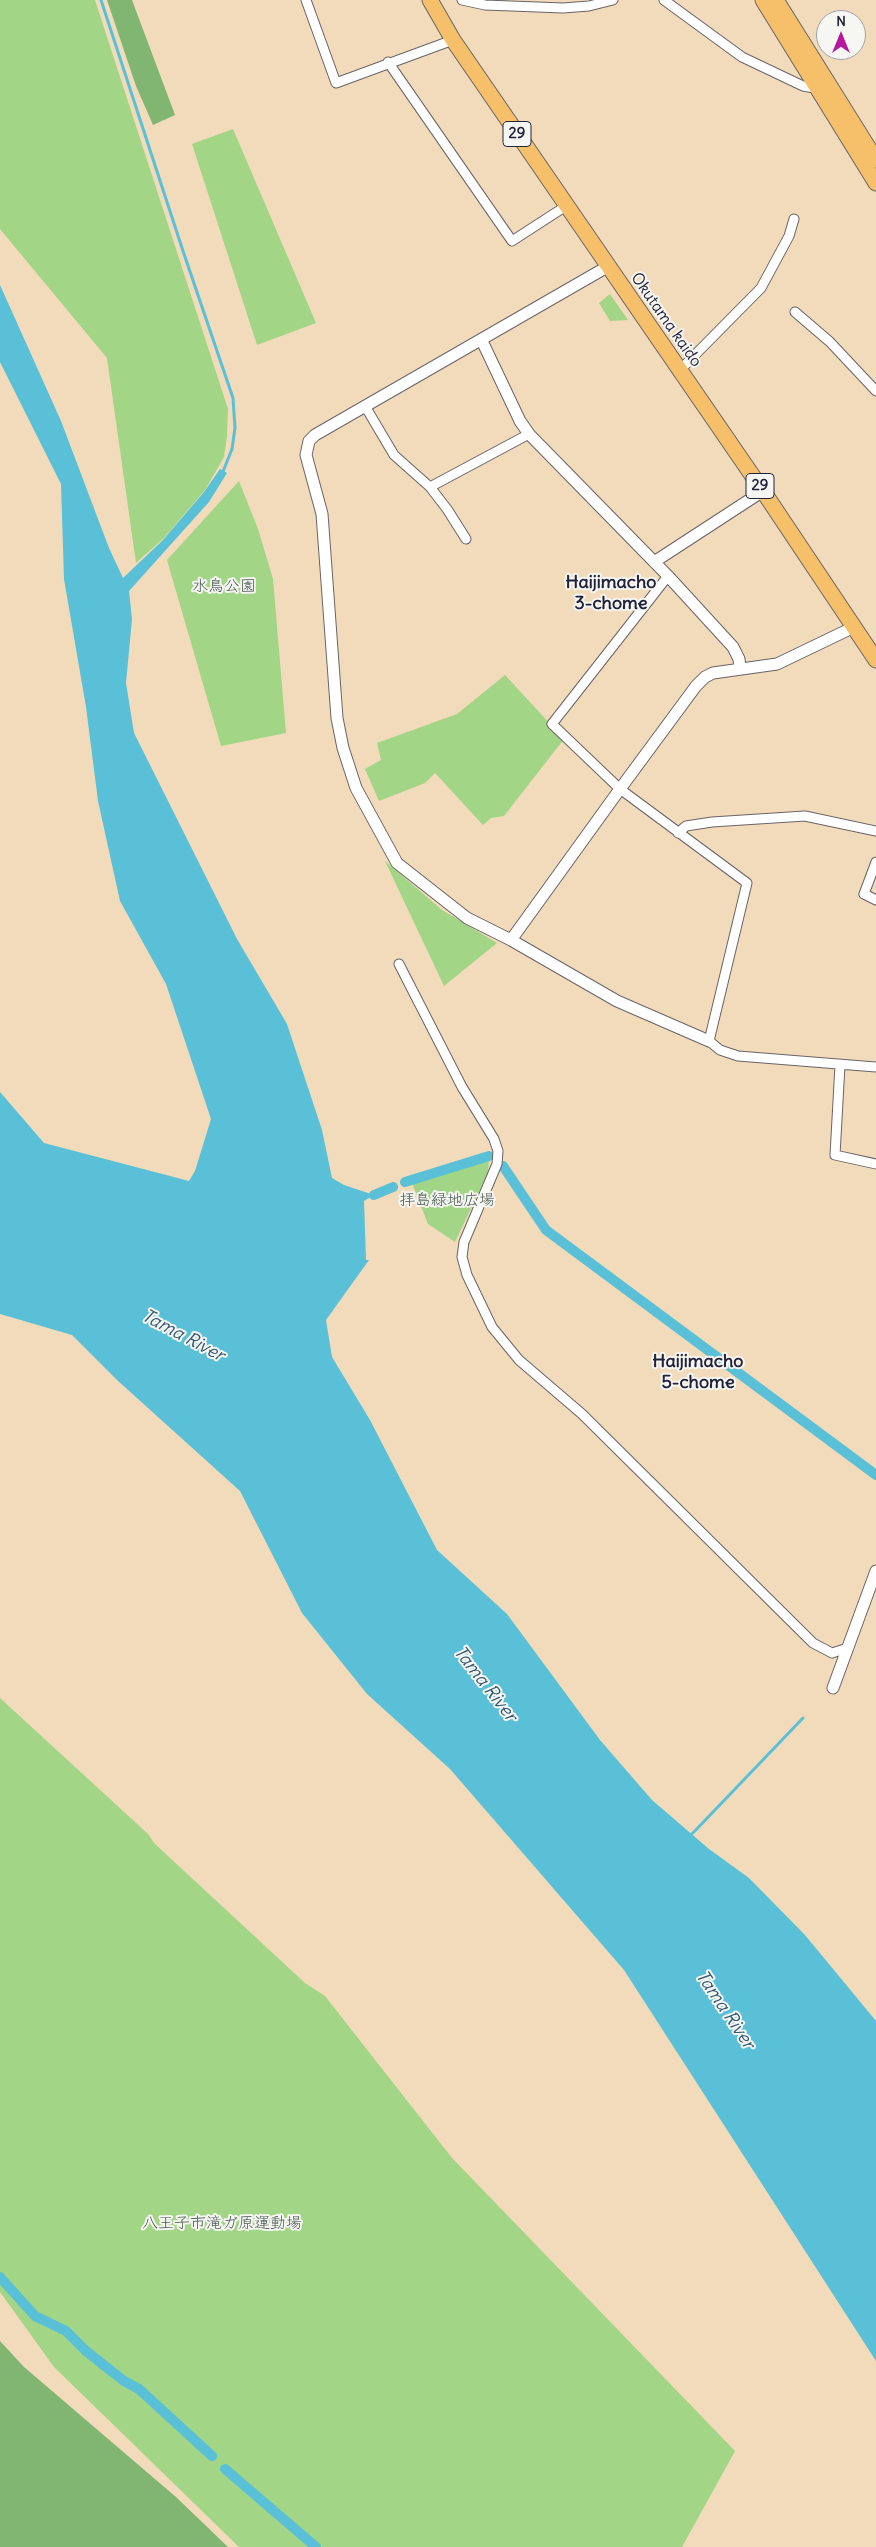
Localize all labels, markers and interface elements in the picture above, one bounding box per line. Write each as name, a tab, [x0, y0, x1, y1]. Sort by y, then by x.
north arrow	[816, 10, 866, 60]
text: N	[836, 12, 846, 30]
road number: 29	[503, 122, 531, 146]
street label: Okutama kaido	[626, 269, 706, 371]
road number: 29	[746, 474, 774, 498]
district label: Haijimacho 3-chome	[566, 572, 656, 614]
park label: 水鳥公園	[192, 576, 256, 596]
park label: 拝島緑地広場	[399, 1190, 495, 1210]
water label: Tama River	[138, 1305, 228, 1367]
district label: Haijimacho 5-chome	[653, 1351, 743, 1394]
water label: Tama River	[449, 1642, 521, 1726]
water label: Tama River	[691, 1967, 759, 2053]
park label: 八王子市滝ガ原運動場	[142, 2213, 302, 2233]

